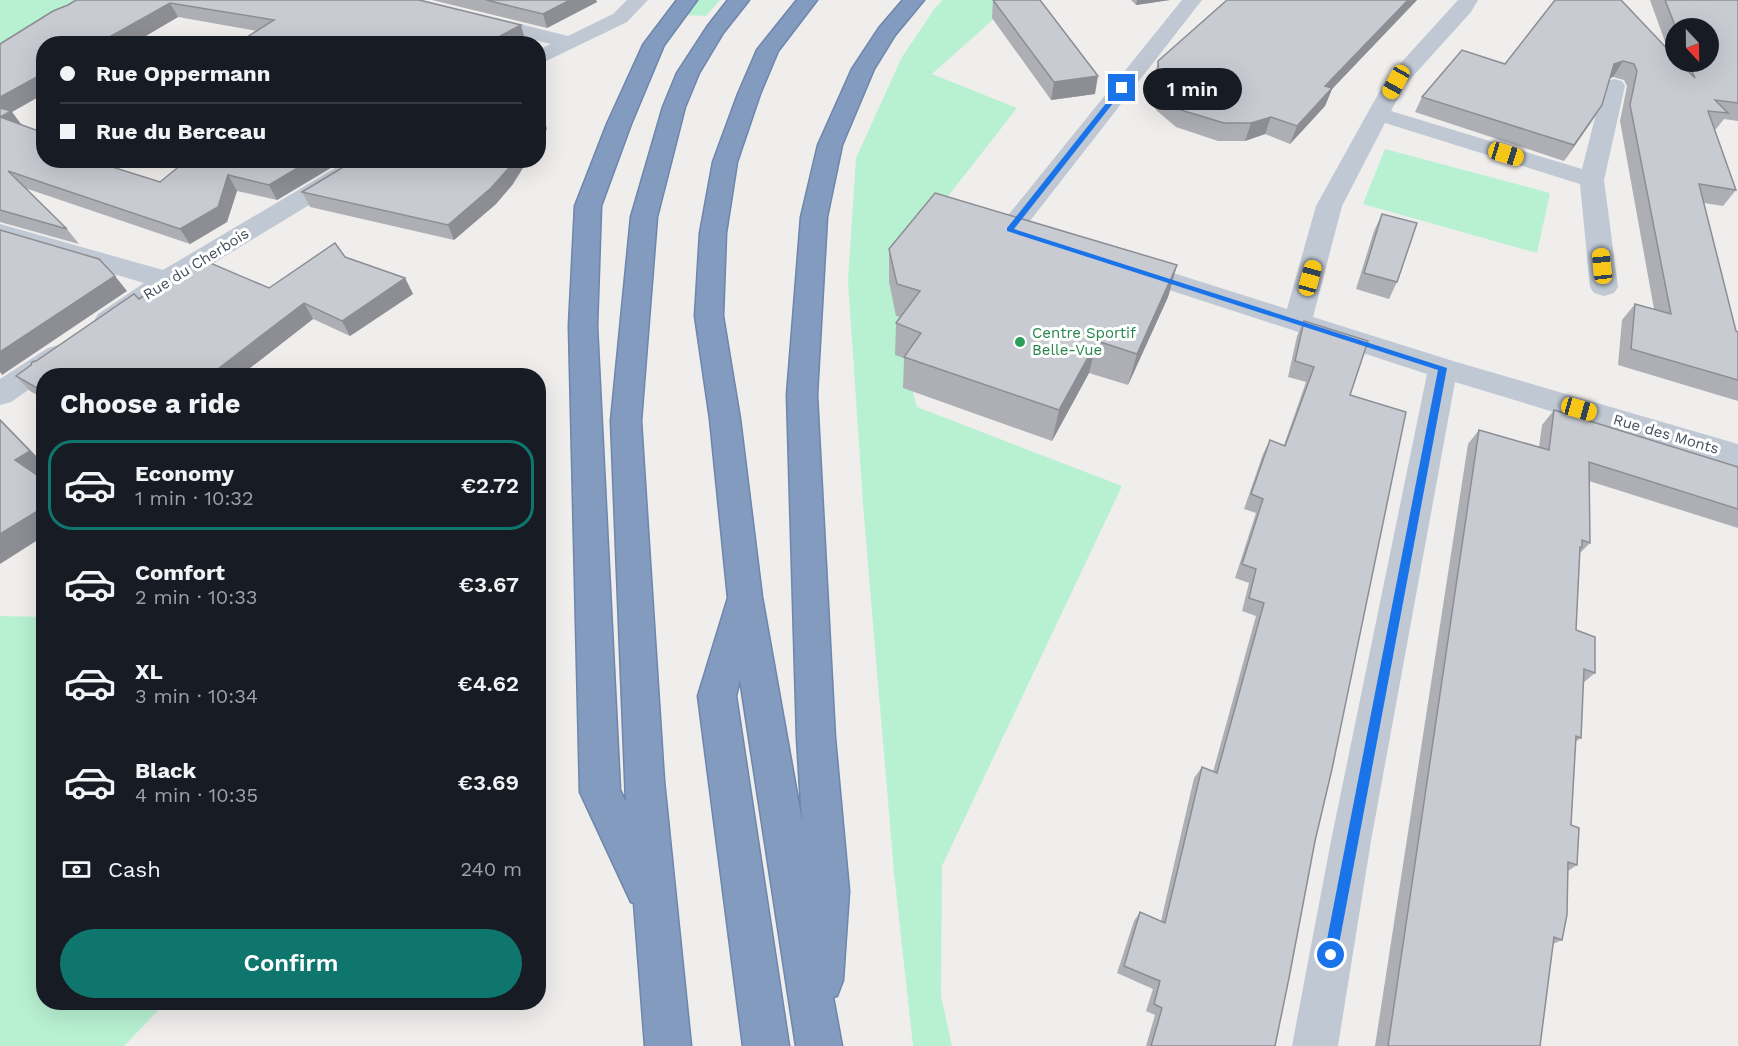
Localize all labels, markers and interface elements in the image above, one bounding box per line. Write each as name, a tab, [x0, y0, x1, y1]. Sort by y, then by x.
north arrow	[1665, 18, 1719, 72]
map controls	[1665, 18, 1719, 72]
text: Rue Oppermann	[96, 61, 270, 86]
car	[1379, 62, 1413, 102]
callout: 1 min	[1143, 67, 1242, 109]
route end	[1108, 74, 1135, 101]
text: 1 min	[1167, 77, 1218, 101]
text: Rue du Berceau	[96, 119, 266, 144]
car	[1486, 140, 1526, 168]
street label: Rue du Cherbois	[140, 224, 252, 304]
car	[1591, 247, 1613, 285]
car	[1297, 258, 1323, 298]
place label: Centre Sportif Belle-Vue	[1032, 324, 1136, 359]
marker: Centre Sportif Belle-Vue	[1013, 335, 1027, 349]
text: Choose a ride	[60, 388, 240, 420]
car	[1559, 395, 1599, 423]
street label: Rue des Monts	[1611, 410, 1721, 458]
icon: car	[63, 458, 117, 512]
text: Economy	[135, 461, 234, 486]
text: €2.72	[461, 473, 519, 498]
text: 1 min · 10:32	[135, 486, 254, 510]
icon: car	[63, 557, 117, 611]
text: Comfort	[135, 560, 225, 585]
text: €3.67	[459, 572, 519, 597]
text: 2 min · 10:33	[135, 585, 257, 609]
icon: car	[63, 656, 117, 710]
text: XL	[135, 659, 163, 684]
text: €4.62	[457, 671, 519, 696]
text: 3 min · 10:34	[135, 684, 258, 708]
icon: car	[63, 755, 117, 809]
text: Black	[135, 758, 196, 783]
text: €3.69	[458, 770, 519, 795]
text: 4 min · 10:35	[135, 783, 258, 807]
icon: cash	[60, 853, 93, 886]
text: Cash	[108, 857, 161, 882]
text: 240 m	[460, 857, 522, 881]
button: Confirm	[60, 929, 522, 998]
route start	[1317, 941, 1344, 968]

